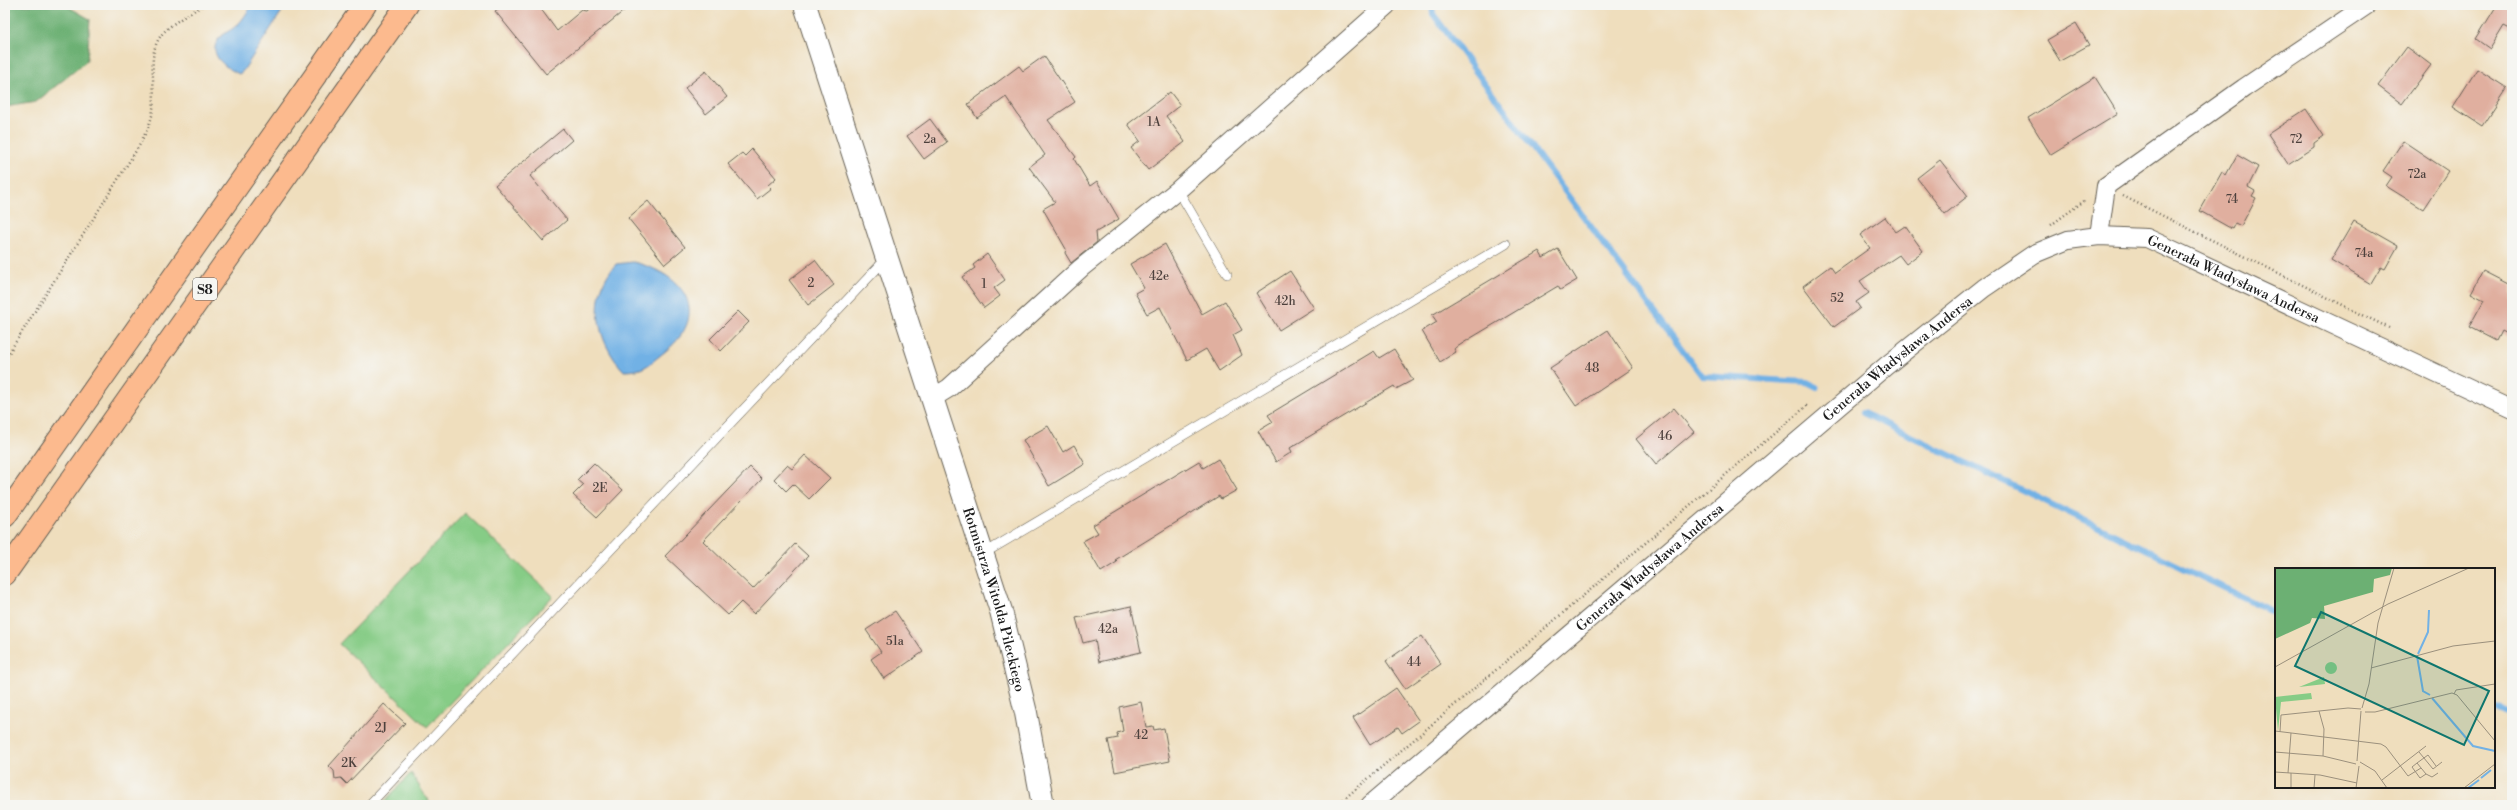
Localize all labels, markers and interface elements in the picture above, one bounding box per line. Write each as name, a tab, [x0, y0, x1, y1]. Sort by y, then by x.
house number: 1A	[1147, 115, 1161, 130]
house number: 2a	[924, 132, 937, 147]
house number: 72	[2290, 132, 2303, 147]
house number: 72a	[2408, 167, 2427, 182]
house number: 74	[2226, 192, 2238, 207]
street label: Generała Władysława Andersa	[2144, 231, 2323, 328]
house number: 74a	[2355, 246, 2374, 261]
house number: 42e	[1149, 269, 1169, 284]
house number: 2	[808, 276, 815, 291]
house number: 1	[981, 277, 987, 292]
road number: S8	[193, 278, 217, 300]
house number: 52	[1830, 291, 1844, 306]
street label: Generała Władysława Andersa	[1819, 292, 1977, 426]
house number: 42h	[1274, 294, 1296, 309]
house number: 48	[1585, 361, 1599, 376]
house number: 46	[1658, 429, 1672, 444]
house number: 2E	[592, 481, 608, 496]
street label: Generała Władysława Andersa	[1573, 499, 1728, 636]
street label: Rotmistrza Witolda Pileckiego	[958, 505, 1028, 694]
inset map	[2275, 568, 2495, 788]
house number: 42a	[1098, 622, 1119, 637]
house number: 51a	[886, 634, 905, 649]
house number: 44	[1407, 655, 1421, 670]
house number: 2J	[375, 721, 387, 736]
house number: 42	[1134, 728, 1148, 743]
house number: 2K	[341, 756, 358, 771]

